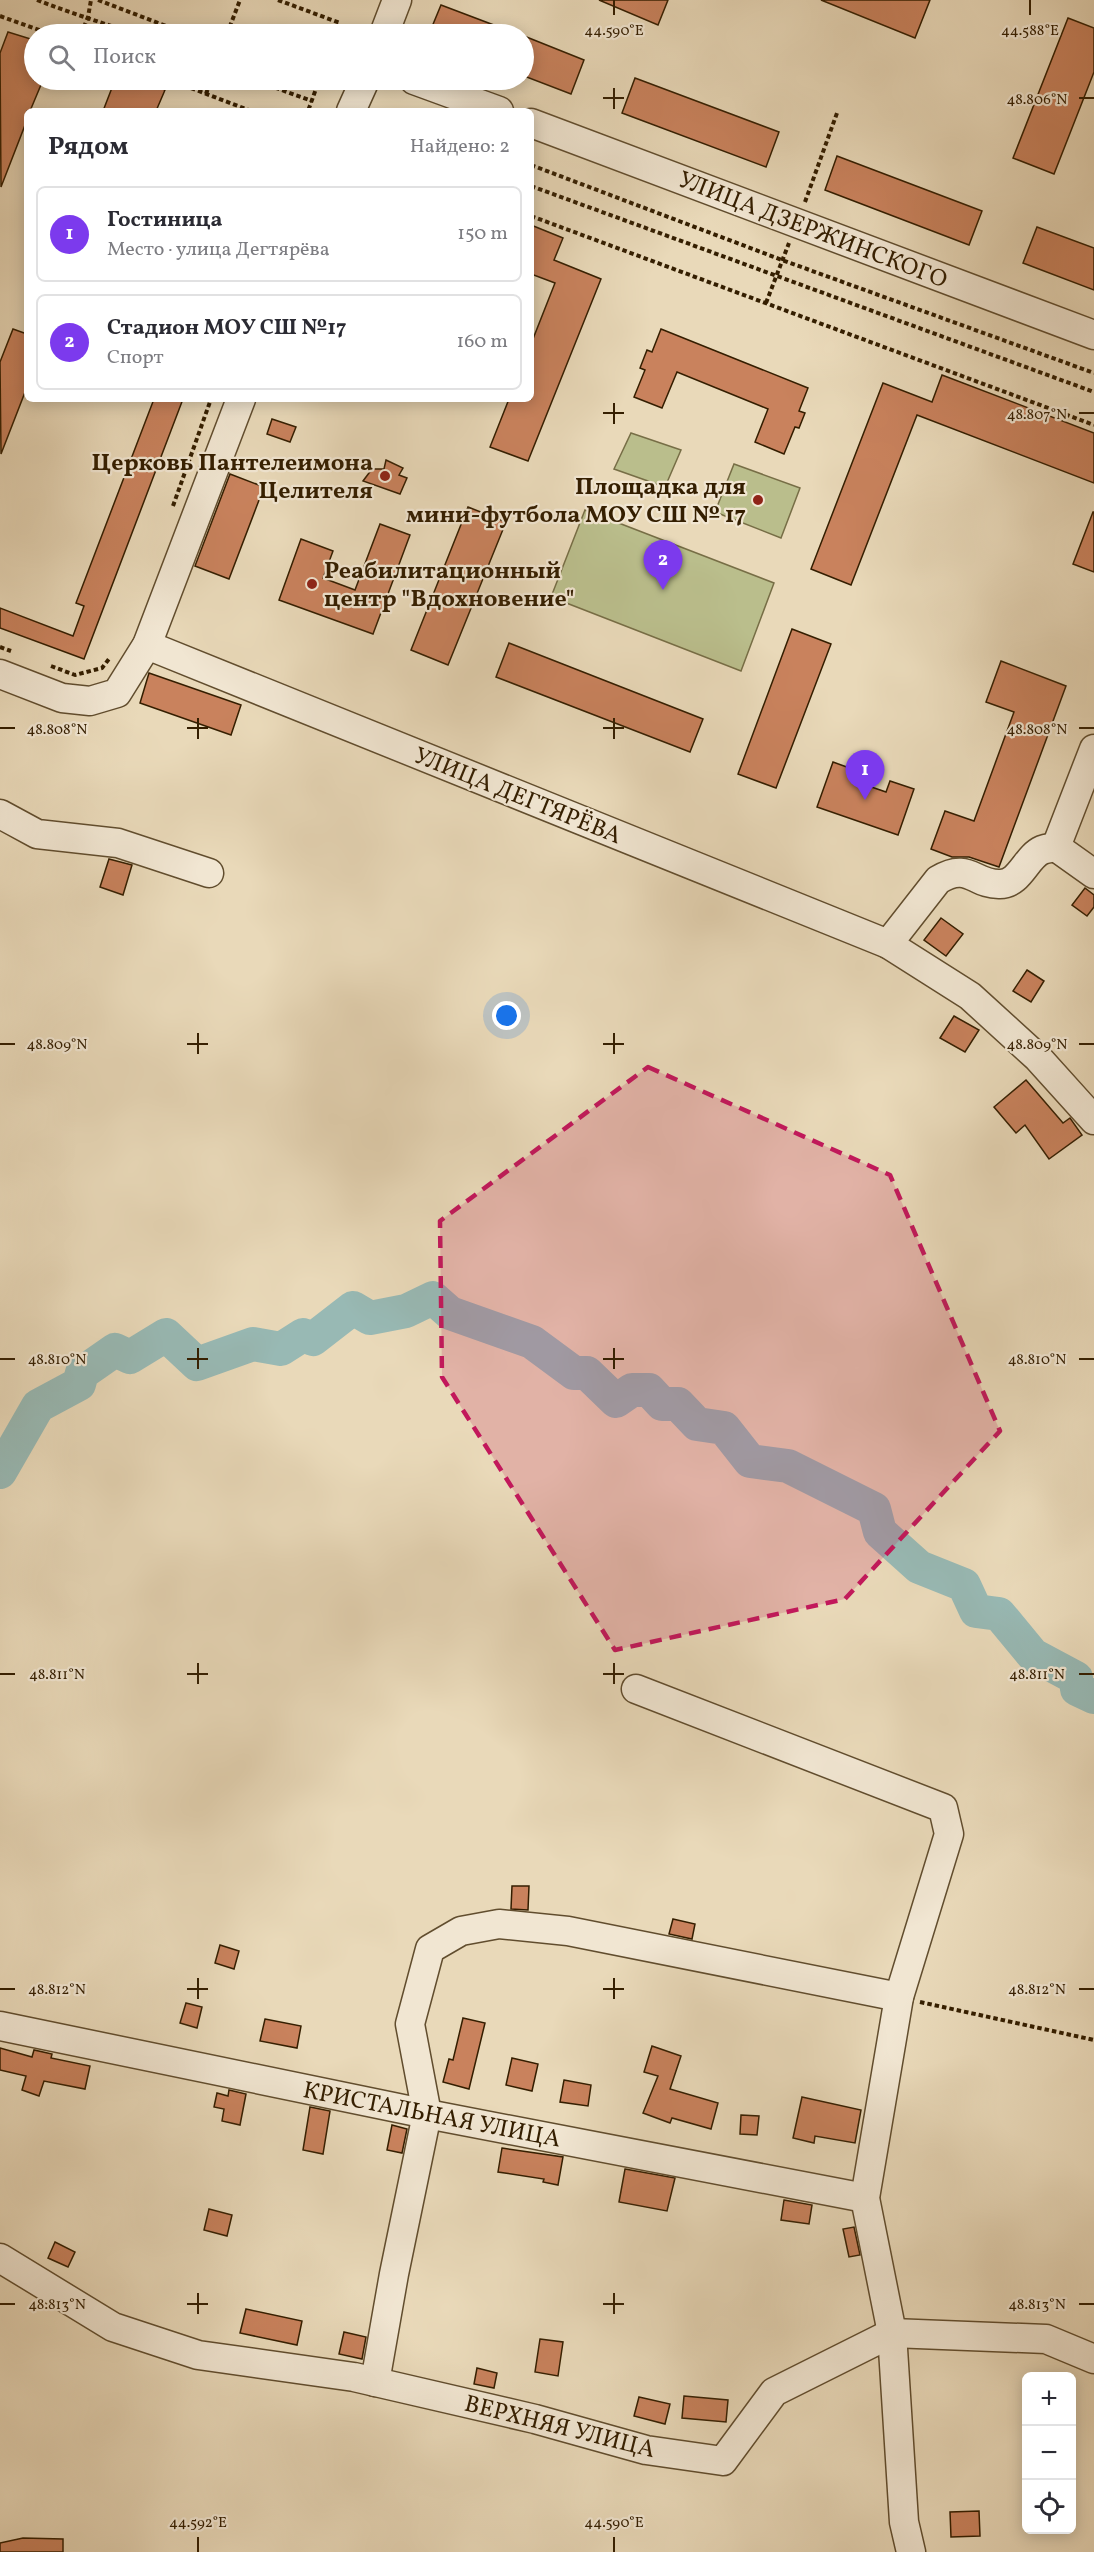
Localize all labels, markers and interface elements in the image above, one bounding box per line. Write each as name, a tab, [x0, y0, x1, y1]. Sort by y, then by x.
text: 44.590°E	[584, 21, 644, 42]
text: 44.588°E	[1001, 21, 1059, 42]
search box	[24, 24, 534, 90]
icon: search	[45, 41, 78, 74]
text: Поиск	[93, 42, 156, 73]
text: 48.806°N	[1007, 90, 1067, 111]
text: Рядом	[48, 129, 128, 165]
text: Найдено: 2	[410, 133, 510, 161]
street label: УЛИЦА ДЗЕРЖИНСКОГО	[673, 164, 952, 298]
text: Гостиница	[107, 205, 223, 236]
text: 1	[65, 220, 74, 248]
text: 150 m	[457, 220, 508, 248]
text: Место · улица Дегтярёва	[107, 236, 330, 264]
text: Стадион МОУ СШ №17	[107, 313, 347, 344]
text: 2	[64, 328, 75, 356]
text: 160 m	[456, 328, 508, 356]
text: Спорт	[107, 344, 164, 372]
text: 48.807°N	[1007, 405, 1067, 426]
place label: Церковь Пантелеимона Целителя	[92, 447, 373, 509]
marker: Церковь Пантелеимона Целителя	[378, 469, 392, 483]
place label: Площадка для мини-футбола МОУ СШ № 17	[406, 471, 746, 533]
marker: Площадка для мини-футбола МОУ СШ № 17	[751, 493, 765, 507]
pin: 2	[644, 540, 682, 590]
place label: Реабилитационный центр "Вдохновение"	[324, 555, 575, 617]
marker: Реабилитационный центр "Вдохновение"	[305, 577, 319, 591]
text: 48.808°N	[27, 720, 87, 741]
text: 48.808°N	[1007, 720, 1067, 741]
street label: УЛИЦА ДЕГТЯРЁВА	[408, 740, 626, 854]
pin: 1	[846, 750, 884, 800]
your location	[492, 1001, 521, 1030]
text: 48.809°N	[27, 1035, 87, 1056]
text: 48.809°N	[1007, 1035, 1067, 1056]
text: 48.810°N	[28, 1350, 86, 1371]
text: 48.810°N	[1008, 1350, 1066, 1371]
text: 48.811°N	[29, 1665, 85, 1686]
text: 48.811°N	[1009, 1665, 1065, 1686]
text: 48.812°N	[28, 1980, 86, 2001]
text: 48.812°N	[1008, 1980, 1066, 2001]
street label: КРИСТАЛЬНАЯ УЛИЦА	[300, 2074, 564, 2158]
text: 48.813°N	[28, 2295, 86, 2316]
text: 48.813°N	[1008, 2295, 1066, 2316]
map controls	[1022, 2372, 1076, 2534]
button: +	[1022, 2372, 1076, 2426]
street label: ВЕРХНЯЯ УЛИЦА	[460, 2388, 659, 2468]
button: −	[1022, 2426, 1076, 2480]
button: locate	[1022, 2480, 1076, 2534]
text: 44.592°E	[169, 2513, 227, 2534]
text: 44.590°E	[584, 2513, 644, 2534]

